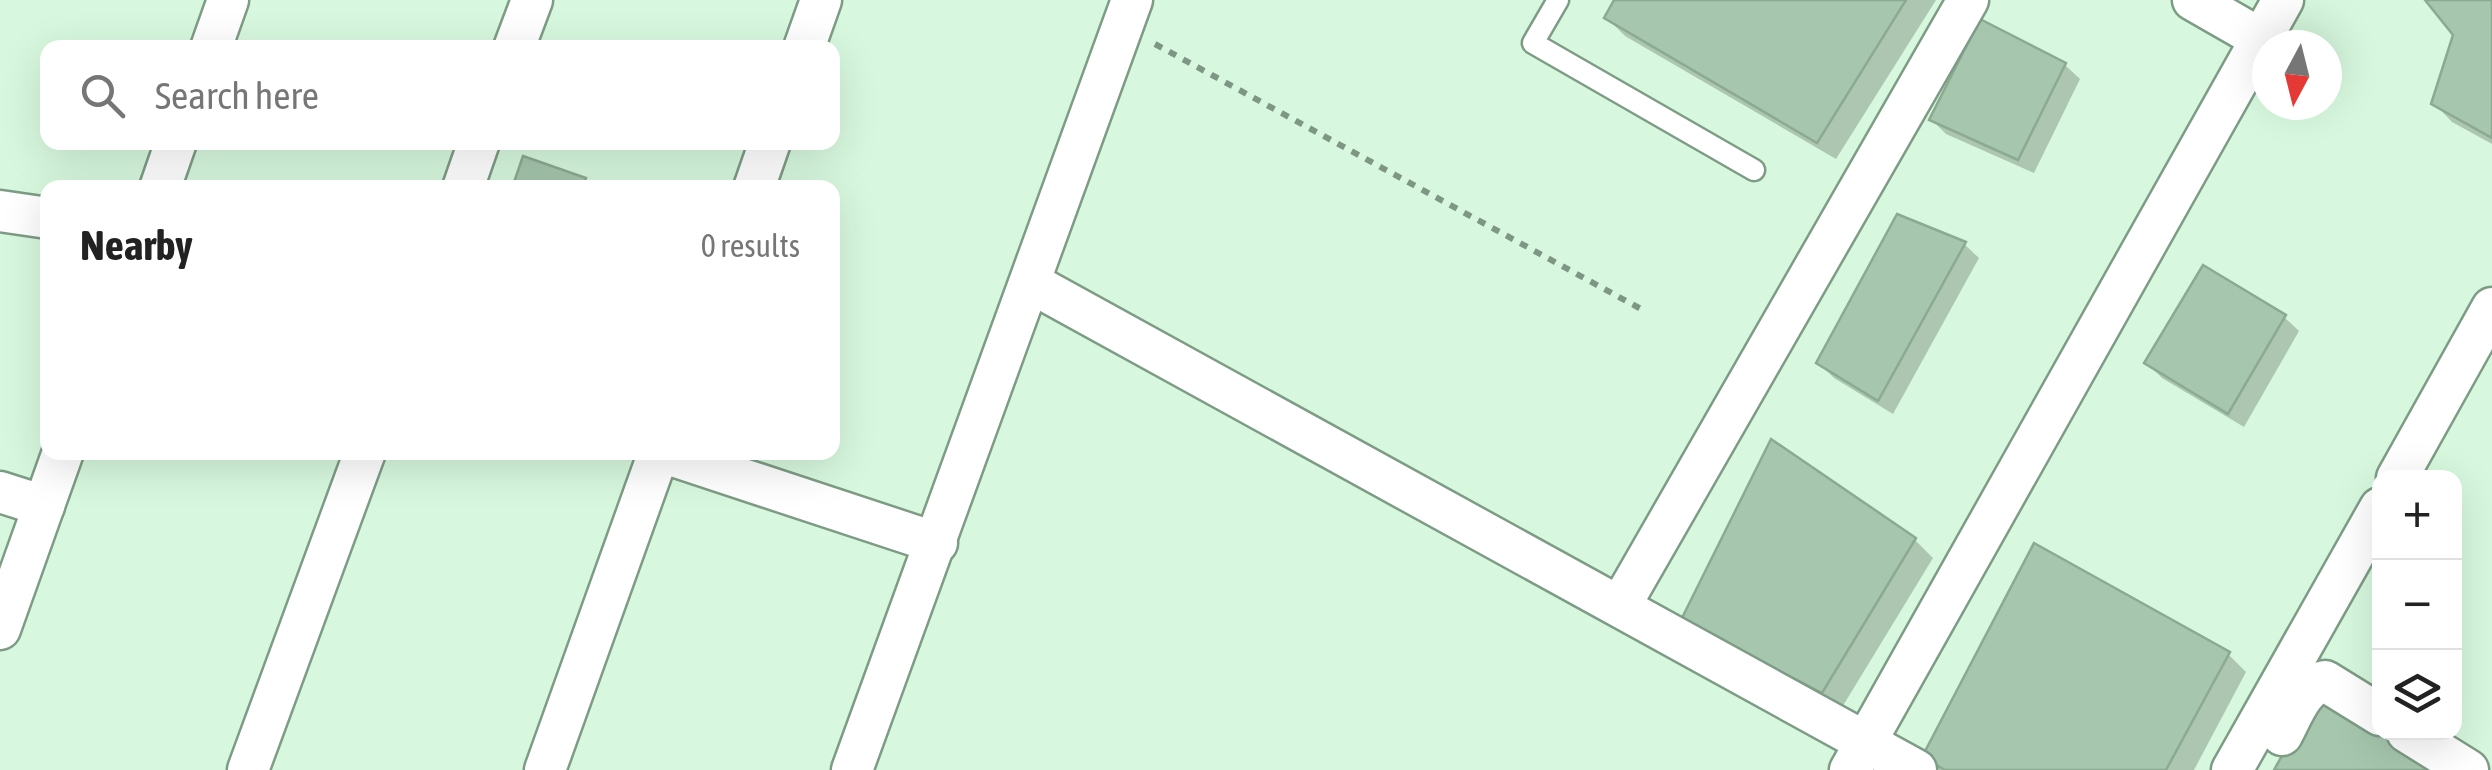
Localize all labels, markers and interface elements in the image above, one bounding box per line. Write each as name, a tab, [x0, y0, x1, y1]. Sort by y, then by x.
north arrow	[2252, 30, 2342, 120]
search box	[40, 40, 840, 150]
icon: search	[75, 68, 130, 123]
text: Search here	[155, 74, 319, 117]
text: Nearby	[80, 221, 193, 269]
text: 0 results	[701, 227, 800, 264]
map controls	[2372, 470, 2462, 740]
button: +	[2372, 470, 2462, 560]
button: −	[2372, 560, 2462, 650]
button: layers	[2372, 650, 2462, 740]

